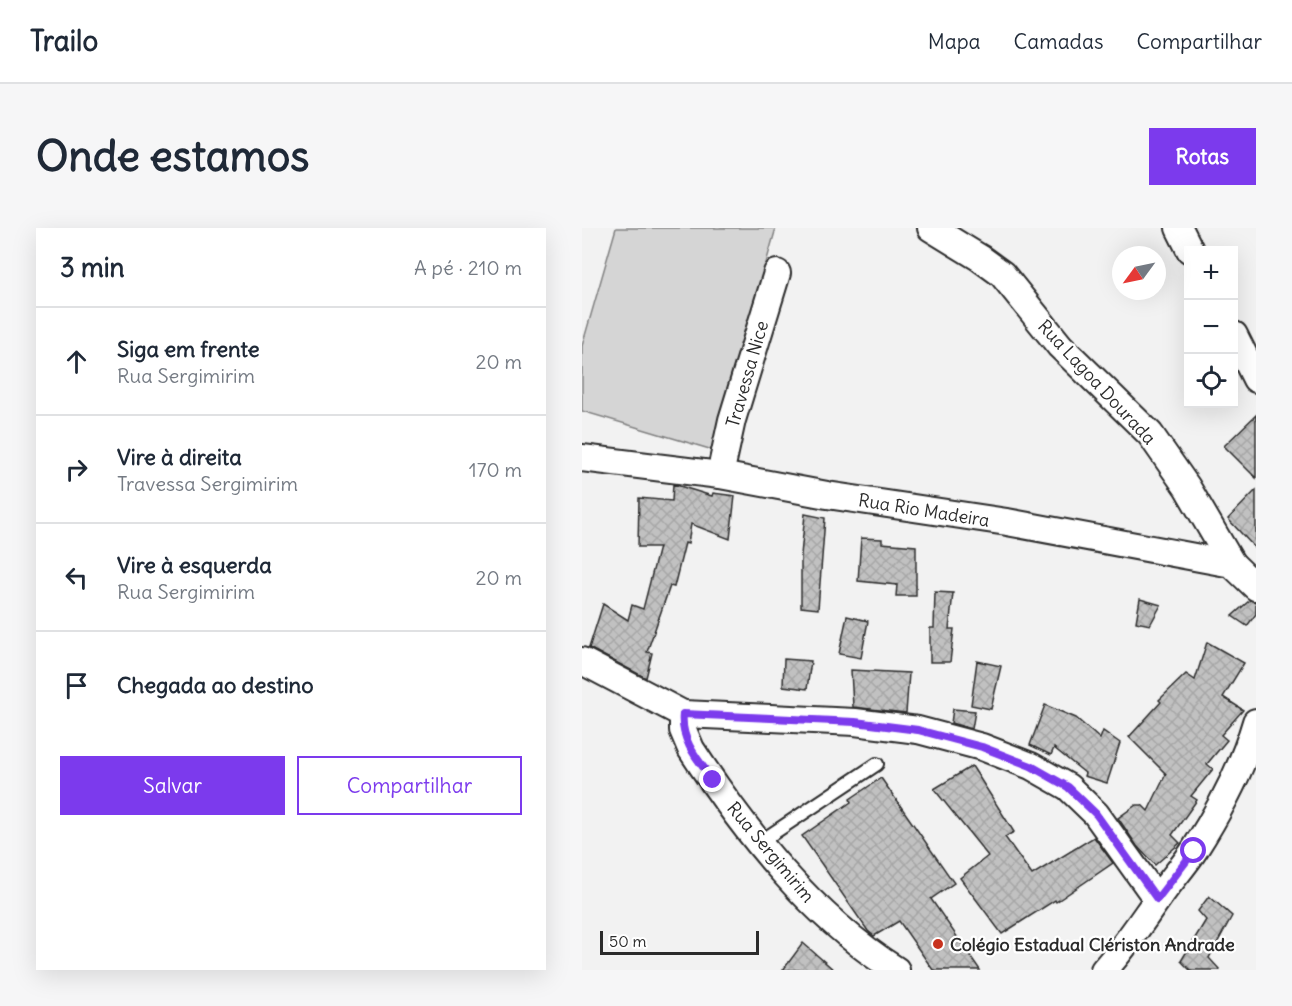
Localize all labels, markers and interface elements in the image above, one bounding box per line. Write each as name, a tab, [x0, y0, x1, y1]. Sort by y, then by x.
text: Trailo	[30, 23, 98, 59]
text: Mapa	[928, 28, 981, 55]
text: Camadas	[1014, 28, 1103, 55]
text: Compartilhar	[1136, 28, 1262, 55]
button: Rotas	[1149, 128, 1256, 185]
text: Onde estamos	[36, 130, 309, 182]
north arrow	[1112, 246, 1166, 300]
map controls	[1184, 246, 1238, 408]
button: +	[1184, 246, 1238, 300]
text: 3 min	[60, 251, 125, 284]
text: A pé · 210 m	[414, 255, 522, 280]
button: −	[1184, 300, 1238, 354]
street label: Rua Lagoa Dourada	[1033, 315, 1161, 449]
street label: Travessa Nice	[721, 318, 773, 430]
text: Siga em frente	[117, 335, 260, 363]
icon: ahead	[60, 345, 93, 378]
text: 20 m	[476, 349, 522, 374]
button: locate	[1184, 354, 1238, 408]
text: Rua Sergimirim	[117, 363, 255, 388]
text: Vire à direita	[117, 443, 242, 471]
icon: right	[60, 453, 93, 486]
text: 170 m	[469, 457, 522, 482]
text: Travessa Sergimirim	[117, 471, 298, 496]
street label: Rua Rio Madeira	[857, 488, 991, 532]
text: Vire à esquerda	[117, 551, 272, 579]
icon: left	[60, 561, 93, 594]
text: 20 m	[476, 565, 522, 590]
text: Rua Sergimirim	[117, 579, 255, 604]
icon: arrive	[60, 669, 93, 702]
text: Chegada ao destino	[117, 671, 314, 699]
button: Salvar	[60, 756, 285, 815]
button: Compartilhar	[297, 756, 522, 815]
route end	[699, 766, 725, 792]
street label: Rua Sergimirim	[722, 797, 820, 907]
route start	[1180, 837, 1206, 863]
scale bar	[600, 928, 759, 956]
text: 50 m	[609, 931, 647, 951]
place label: Colégio Estadual Clériston Andrade	[950, 933, 1235, 956]
marker: Colégio Estadual Clériston Andrade	[931, 937, 945, 951]

